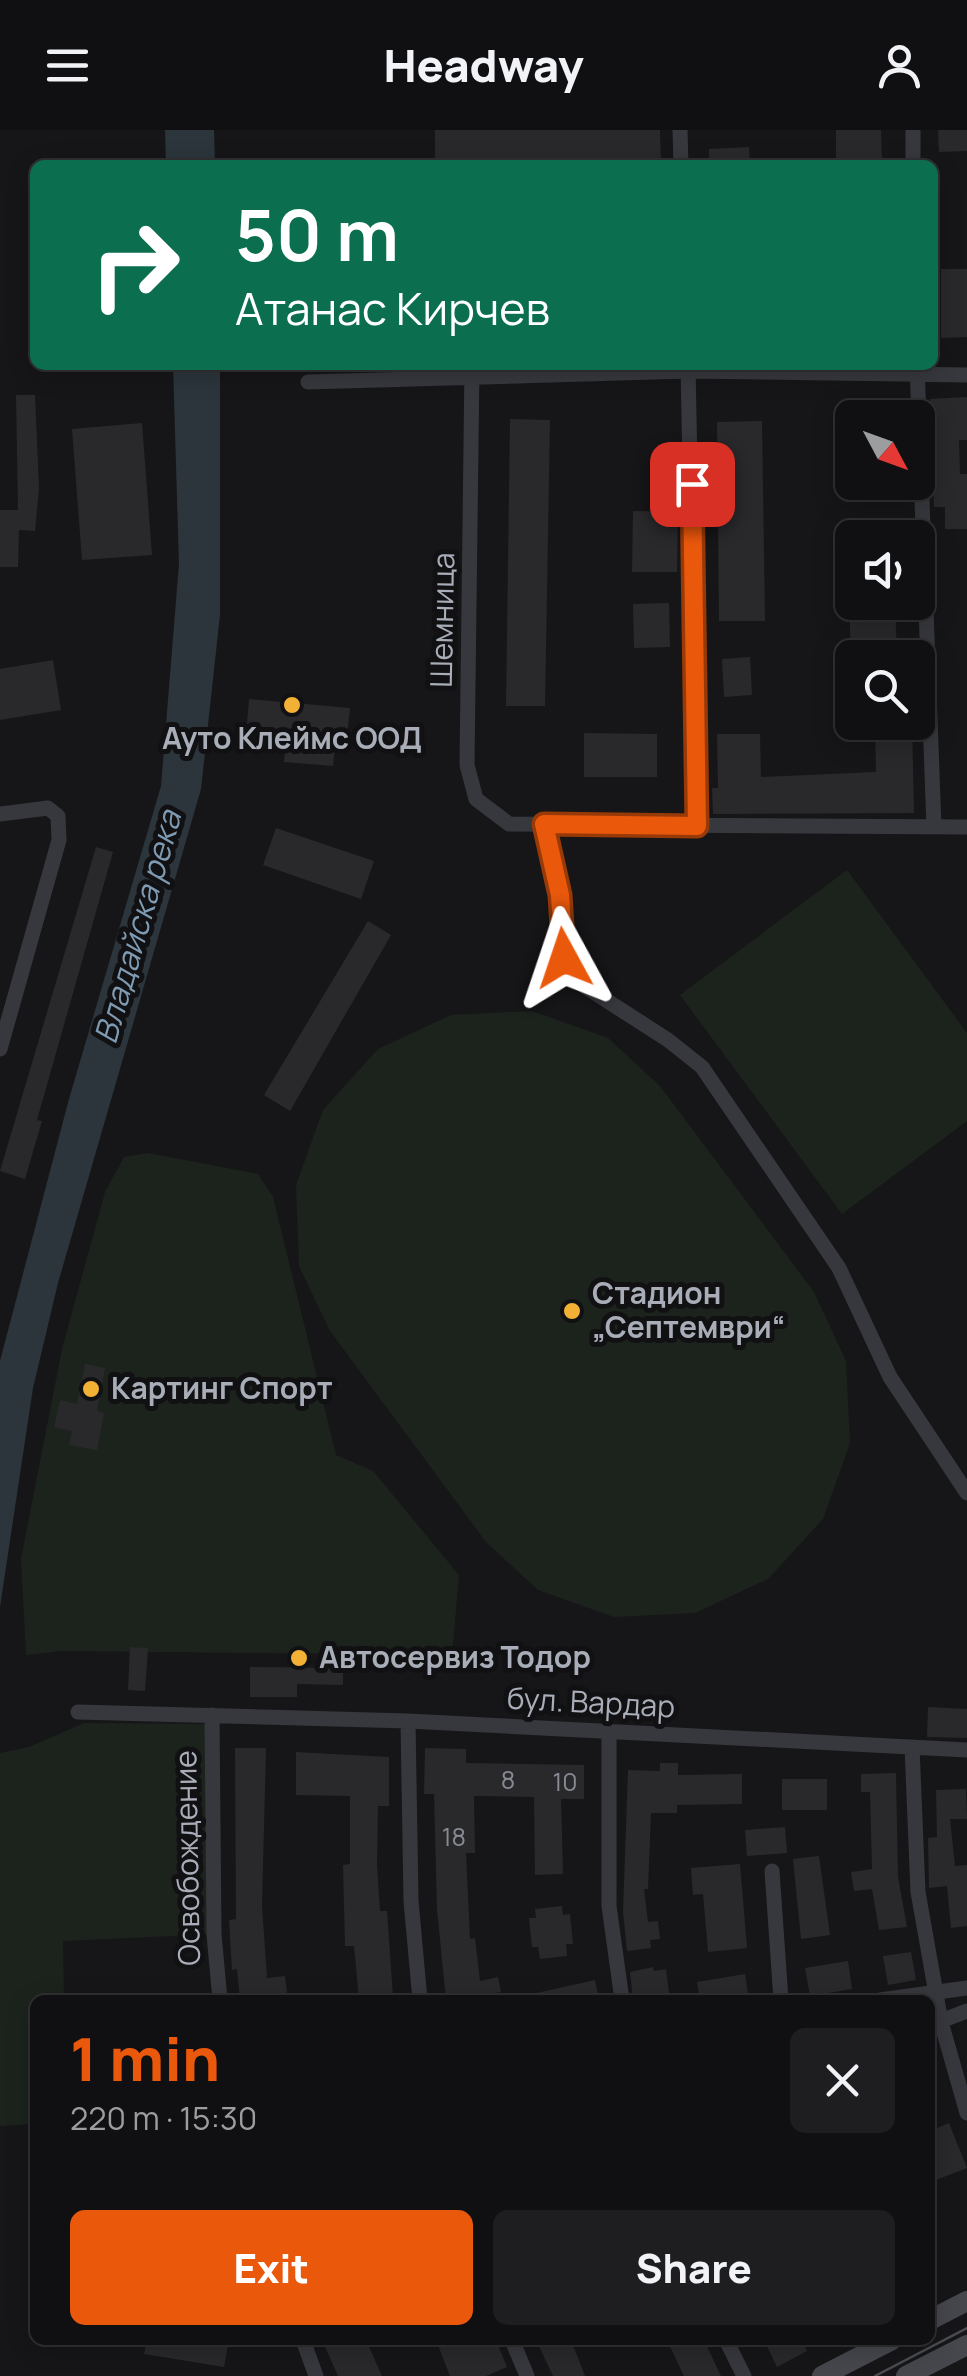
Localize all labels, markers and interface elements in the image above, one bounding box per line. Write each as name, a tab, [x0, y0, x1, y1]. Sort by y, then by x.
text: Headway	[383, 34, 584, 96]
icon: menu	[40, 38, 95, 93]
icon: person	[872, 38, 927, 93]
text: 50 m	[235, 186, 399, 282]
icon: right	[70, 200, 200, 330]
text: Атанас Кирчев	[235, 277, 550, 339]
north arrow	[835, 400, 935, 500]
map controls	[835, 400, 935, 740]
pin	[650, 442, 735, 527]
icon: arrive	[665, 457, 720, 512]
button: sound	[835, 520, 935, 620]
street label: Шемница	[420, 552, 463, 688]
button: search	[835, 640, 935, 740]
marker: Ауто Клеймс ООД	[281, 694, 303, 716]
place label: Ауто Клеймс ООД	[162, 717, 422, 758]
water label: Владайска река	[83, 803, 192, 1048]
position arrow	[512, 906, 616, 1010]
place label: Стадион „Септември“	[592, 1272, 785, 1347]
marker: Стадион „Септември“	[561, 1300, 583, 1322]
place label: Картинг Спорт	[111, 1367, 333, 1408]
marker: Картинг Спорт	[80, 1378, 102, 1400]
place label: Автосервиз Тодор	[319, 1636, 591, 1677]
marker: Автосервиз Тодор	[288, 1647, 310, 1669]
street label: бул. Вардар	[506, 1677, 676, 1726]
street label: Освобождение	[164, 1750, 209, 1966]
house number: 8	[501, 1762, 515, 1797]
house number: 10	[552, 1764, 578, 1799]
house number: 18	[442, 1819, 466, 1854]
text: 1 min	[70, 2017, 220, 2099]
button: close	[790, 2028, 895, 2133]
text: 220 m · 15:30	[70, 2096, 257, 2140]
button: Exit	[70, 2210, 473, 2325]
button: Share	[493, 2210, 895, 2325]

